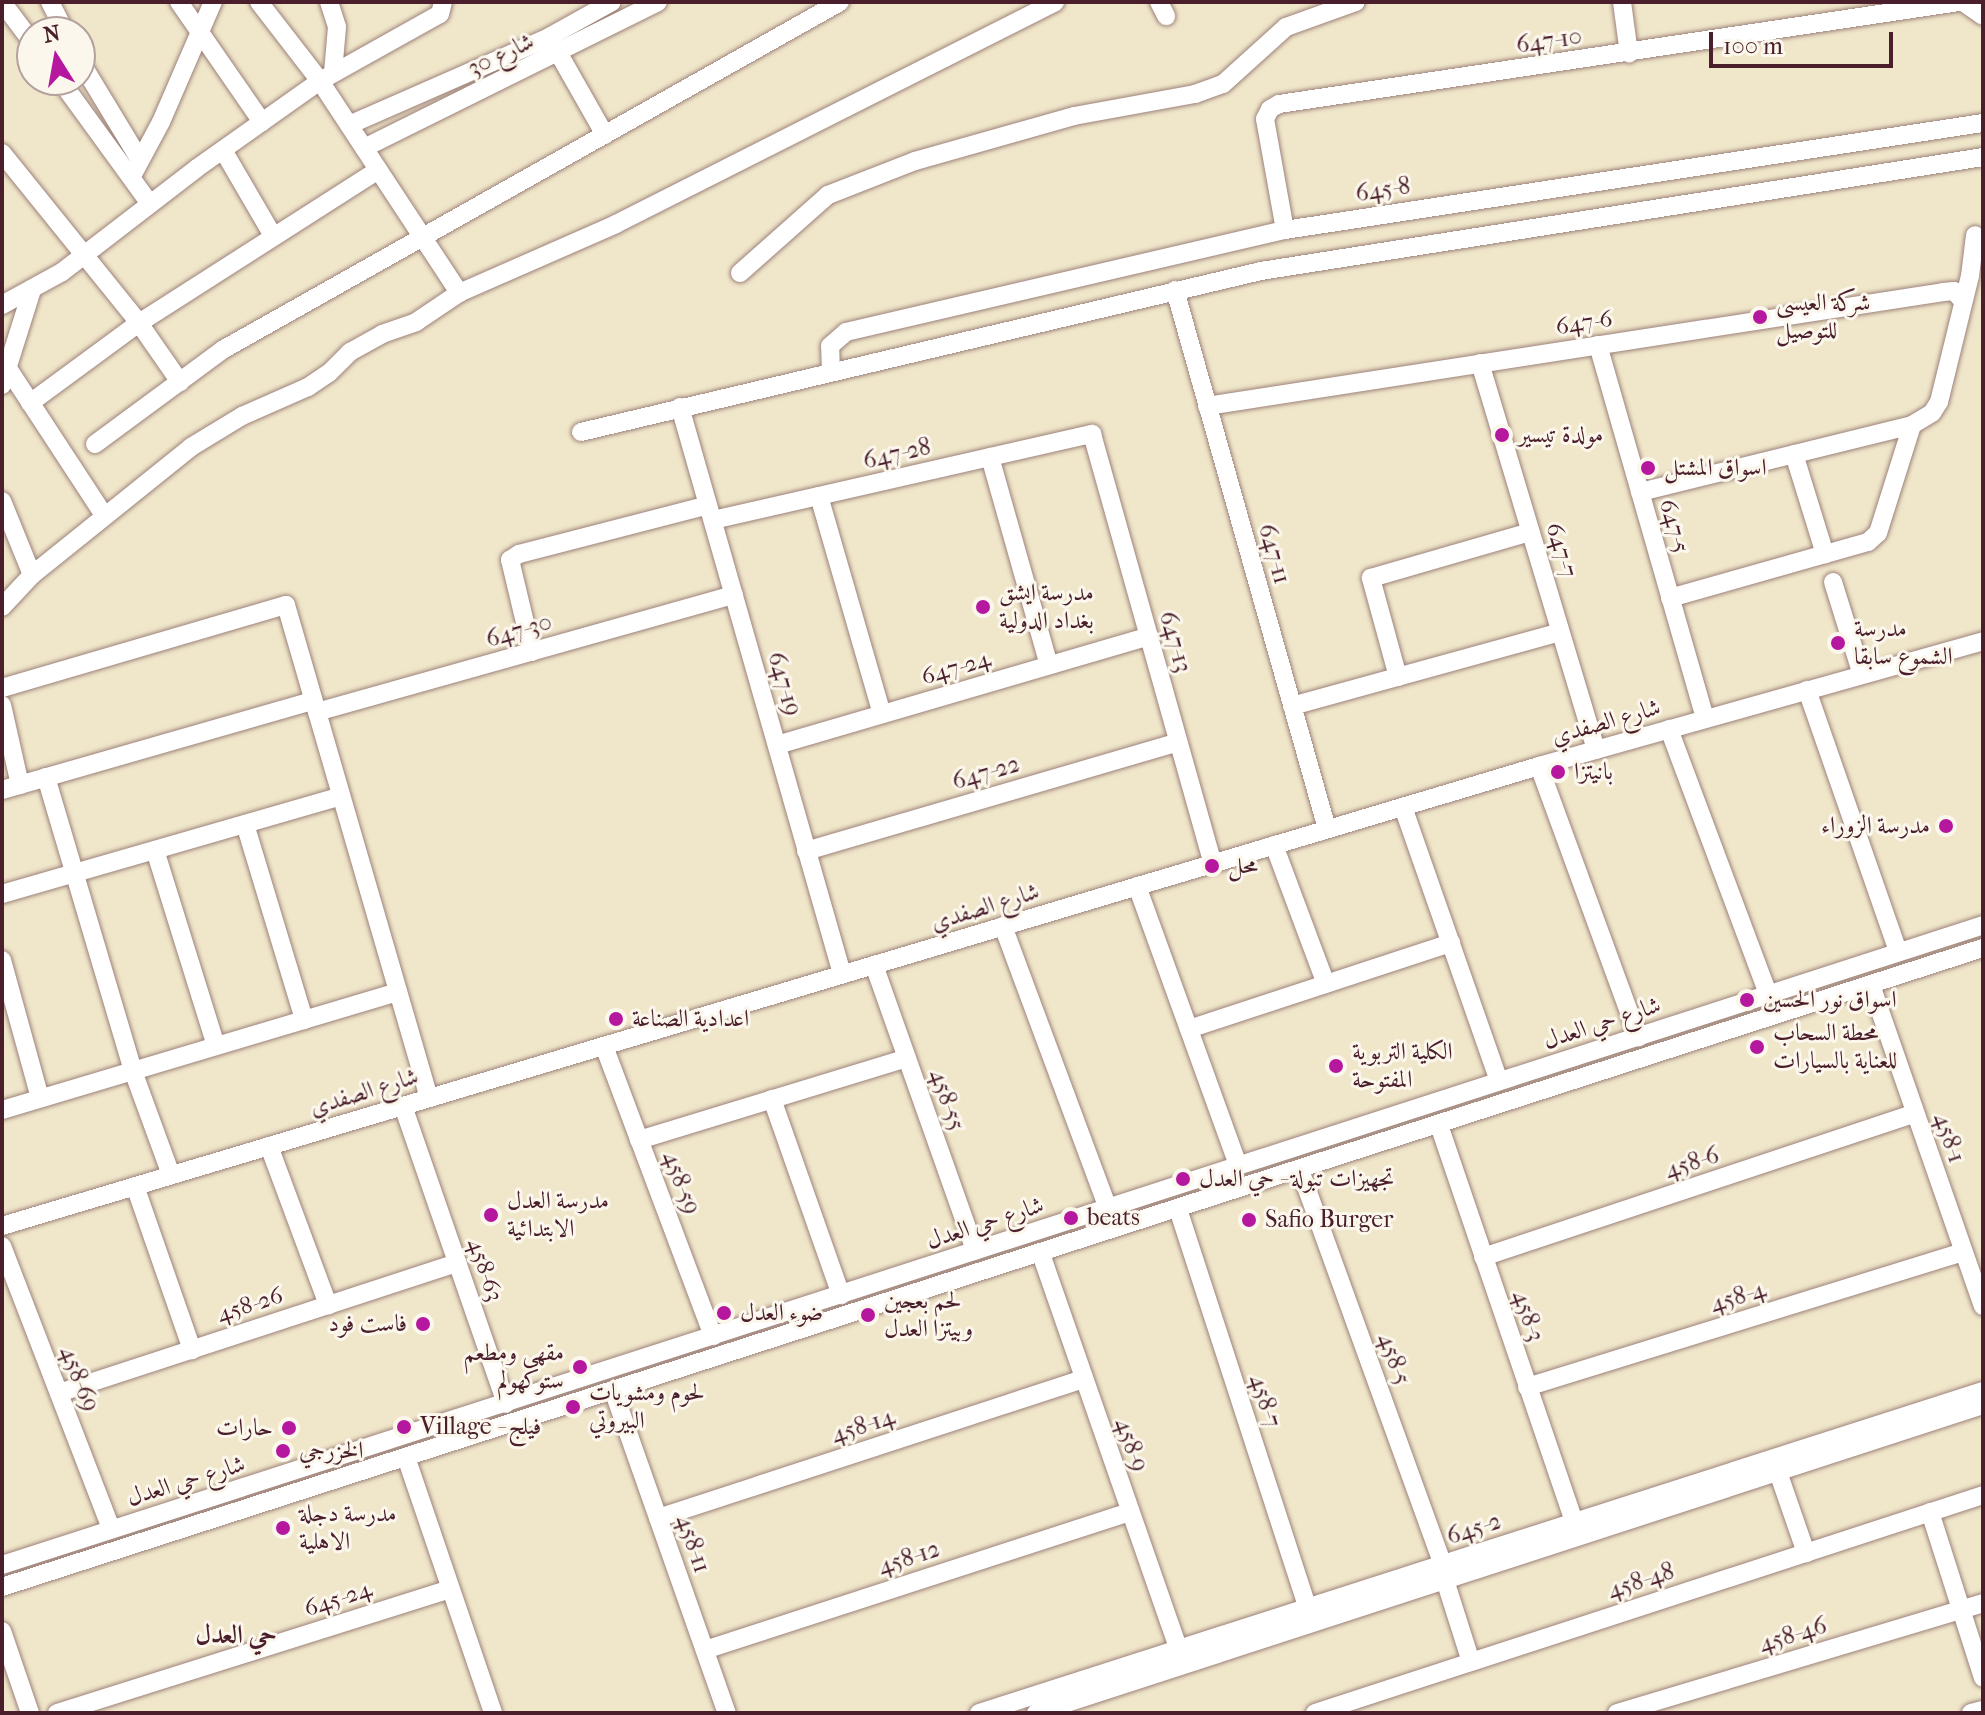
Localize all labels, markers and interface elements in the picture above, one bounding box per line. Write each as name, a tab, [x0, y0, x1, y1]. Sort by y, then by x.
north arrow	[16, 16, 96, 96]
scale bar	[1713, 16, 1897, 66]
text: N	[41, 20, 62, 49]
street label: 647-10	[1514, 22, 1584, 60]
street label: شارع 30	[463, 27, 539, 83]
text: 100 m	[1723, 32, 1783, 60]
street label: 645-8	[1354, 171, 1412, 209]
place label: شركة العيسى للتوصيل	[1776, 289, 1871, 345]
street label: 647-6	[1553, 304, 1615, 342]
marker: شركة العيسى للتوصيل	[1751, 308, 1769, 326]
place label: مولدة تيسير	[1518, 421, 1603, 449]
marker: مولدة تيسير	[1493, 426, 1511, 444]
street label: 647-28	[860, 432, 934, 476]
place label: اسواق المشتل	[1664, 454, 1767, 482]
marker: اسواق المشتل	[1639, 459, 1657, 477]
street label: 647-5	[1653, 496, 1695, 556]
street label: 647-7	[1539, 519, 1583, 581]
street label: 647-11	[1252, 521, 1296, 587]
place label: مدرسة ايشق بغداد الدولية	[999, 579, 1094, 635]
marker: مدرسة ايشق بغداد الدولية	[974, 598, 992, 616]
street label: 647-30	[483, 608, 555, 654]
street label: 647-13	[1153, 608, 1197, 676]
place label: مدرسة الشموع سابقا	[1854, 615, 1953, 671]
marker: مدرسة الشموع سابقا	[1829, 634, 1847, 652]
street label: 647-24	[918, 644, 994, 692]
street label: 647-19	[761, 649, 807, 719]
street label: شارع الصفدي	[1548, 693, 1664, 751]
street label: 647-22	[949, 750, 1023, 796]
place label: بانيتزا	[1574, 758, 1613, 786]
marker: بانيتزا	[1549, 763, 1567, 781]
place label: مدرسة الزوراء	[1821, 812, 1930, 840]
marker: مدرسة الزوراء	[1937, 817, 1955, 835]
place label: محل	[1228, 852, 1258, 880]
marker: محل	[1203, 857, 1221, 875]
street label: شارع الصفدي	[927, 877, 1043, 937]
place label: اسواق نور الحسين	[1763, 986, 1897, 1014]
street label: شارع حي العدل	[1539, 990, 1665, 1056]
marker: اسواق نور الحسين	[1738, 991, 1756, 1009]
place label: اعدادية الصناعة	[632, 1005, 749, 1033]
marker: اعدادية الصناعة	[607, 1010, 625, 1028]
place label: محطة السحاب للعناية بالسيارات	[1773, 1019, 1897, 1075]
place label: الكلية التربوية المفتوحة	[1352, 1038, 1453, 1094]
marker: محطة السحاب للعناية بالسيارات	[1748, 1038, 1766, 1056]
marker: الكلية التربوية المفتوحة	[1327, 1057, 1345, 1075]
street label: شارع الصفدي	[306, 1062, 422, 1122]
street label: 458-55	[923, 1066, 971, 1134]
street label: 458-1	[1927, 1109, 1971, 1167]
street label: 458-6	[1661, 1141, 1723, 1185]
street label: 458-59	[656, 1147, 706, 1219]
place label: تجهيزات تبولة - حي العدل	[1199, 1165, 1394, 1193]
marker: تجهيزات تبولة - حي العدل	[1174, 1170, 1192, 1188]
place label: مدرسة العدل الابتدائية	[507, 1187, 609, 1243]
street label: شارع حي العدل	[922, 1190, 1048, 1256]
place label: beats	[1087, 1204, 1140, 1232]
marker: مدرسة العدل الابتدائية	[482, 1206, 500, 1224]
place label: Safio Burger	[1265, 1206, 1393, 1234]
marker: beats	[1062, 1209, 1080, 1227]
marker: Safio Burger	[1240, 1211, 1258, 1229]
street label: 458-63	[461, 1235, 509, 1305]
street label: 458-4	[1707, 1275, 1769, 1319]
street label: 458-26	[213, 1281, 287, 1329]
place label: لحم بعجين وبيتزا العدل	[884, 1287, 973, 1343]
street label: 458-3	[1506, 1287, 1550, 1345]
place label: ضوء العدل	[740, 1299, 823, 1327]
marker: ضوء العدل	[715, 1304, 733, 1322]
marker: لحم بعجين وبيتزا العدل	[859, 1306, 877, 1324]
place label: فاست فود	[328, 1310, 407, 1338]
marker: فاست فود	[414, 1315, 432, 1333]
street label: 458-5	[1371, 1329, 1417, 1389]
place label: مقهى ومطعم ستوكهولم	[464, 1339, 564, 1395]
street label: 458-69	[53, 1342, 105, 1416]
marker: مقهى ومطعم ستوكهولم	[571, 1358, 589, 1376]
street label: 458-7	[1243, 1371, 1287, 1431]
place label: لحوم ومشويات البيروتي	[589, 1379, 704, 1435]
marker: لحوم ومشويات البيروتي	[564, 1398, 582, 1416]
street label: 458-14	[828, 1402, 898, 1450]
place label: Village - فيلج	[420, 1413, 541, 1441]
place label: حارات	[216, 1414, 273, 1442]
street label: 458-9	[1108, 1414, 1154, 1476]
marker: Village - فيلج	[395, 1418, 413, 1436]
marker: حارات	[280, 1419, 298, 1437]
place label: الخزرجي	[299, 1437, 363, 1465]
marker: الخزرجي	[274, 1442, 292, 1460]
street label: شارع حي العدل	[123, 1449, 249, 1513]
place label: مدرسة دجلة الاهلية	[299, 1500, 397, 1556]
street label: 645-2	[1443, 1507, 1505, 1551]
street label: 458-11	[670, 1511, 716, 1577]
marker: مدرسة دجلة الاهلية	[274, 1519, 292, 1537]
street label: 458-12	[875, 1535, 943, 1581]
street label: 458-48	[1604, 1557, 1678, 1605]
street label: 645-24	[300, 1575, 376, 1623]
street label: 458-46	[1756, 1611, 1830, 1659]
district label: حي العدل	[195, 1619, 277, 1651]

